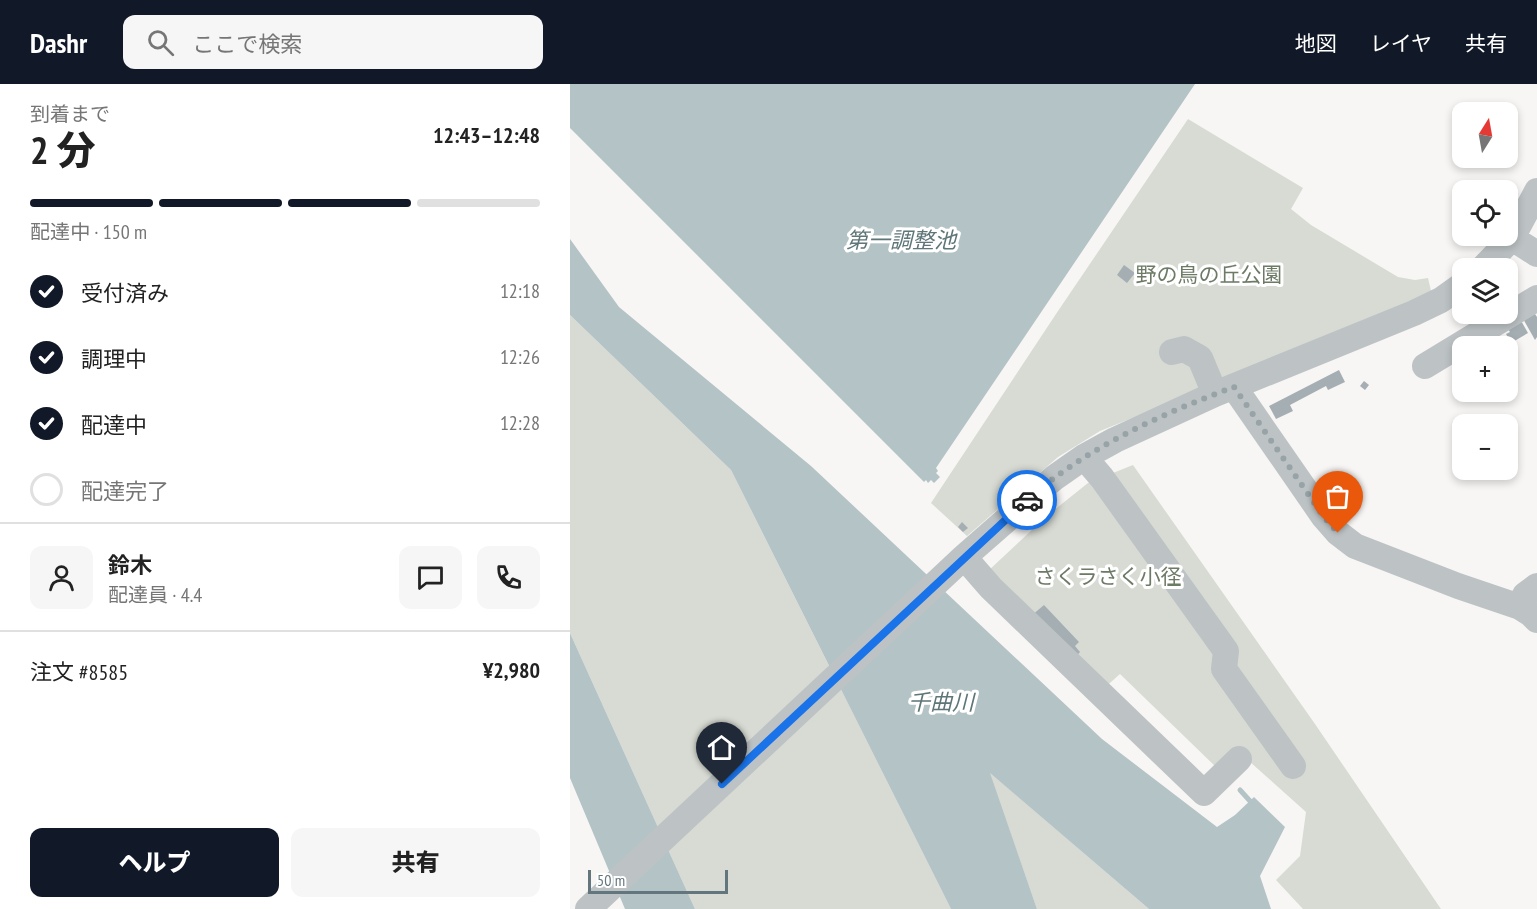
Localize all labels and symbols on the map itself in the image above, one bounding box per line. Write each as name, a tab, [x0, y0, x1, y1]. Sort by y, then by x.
north arrow	[1452, 102, 1518, 168]
water label: 第一調整池	[846, 226, 958, 254]
park label: 野の鳥の丘公園	[1136, 261, 1283, 288]
courier	[997, 470, 1057, 530]
pin	[1312, 471, 1363, 533]
park label: さくラさく小径	[1035, 563, 1182, 590]
water label: 千曲川	[908, 688, 976, 716]
pin	[696, 722, 747, 784]
scale bar	[588, 867, 728, 894]

